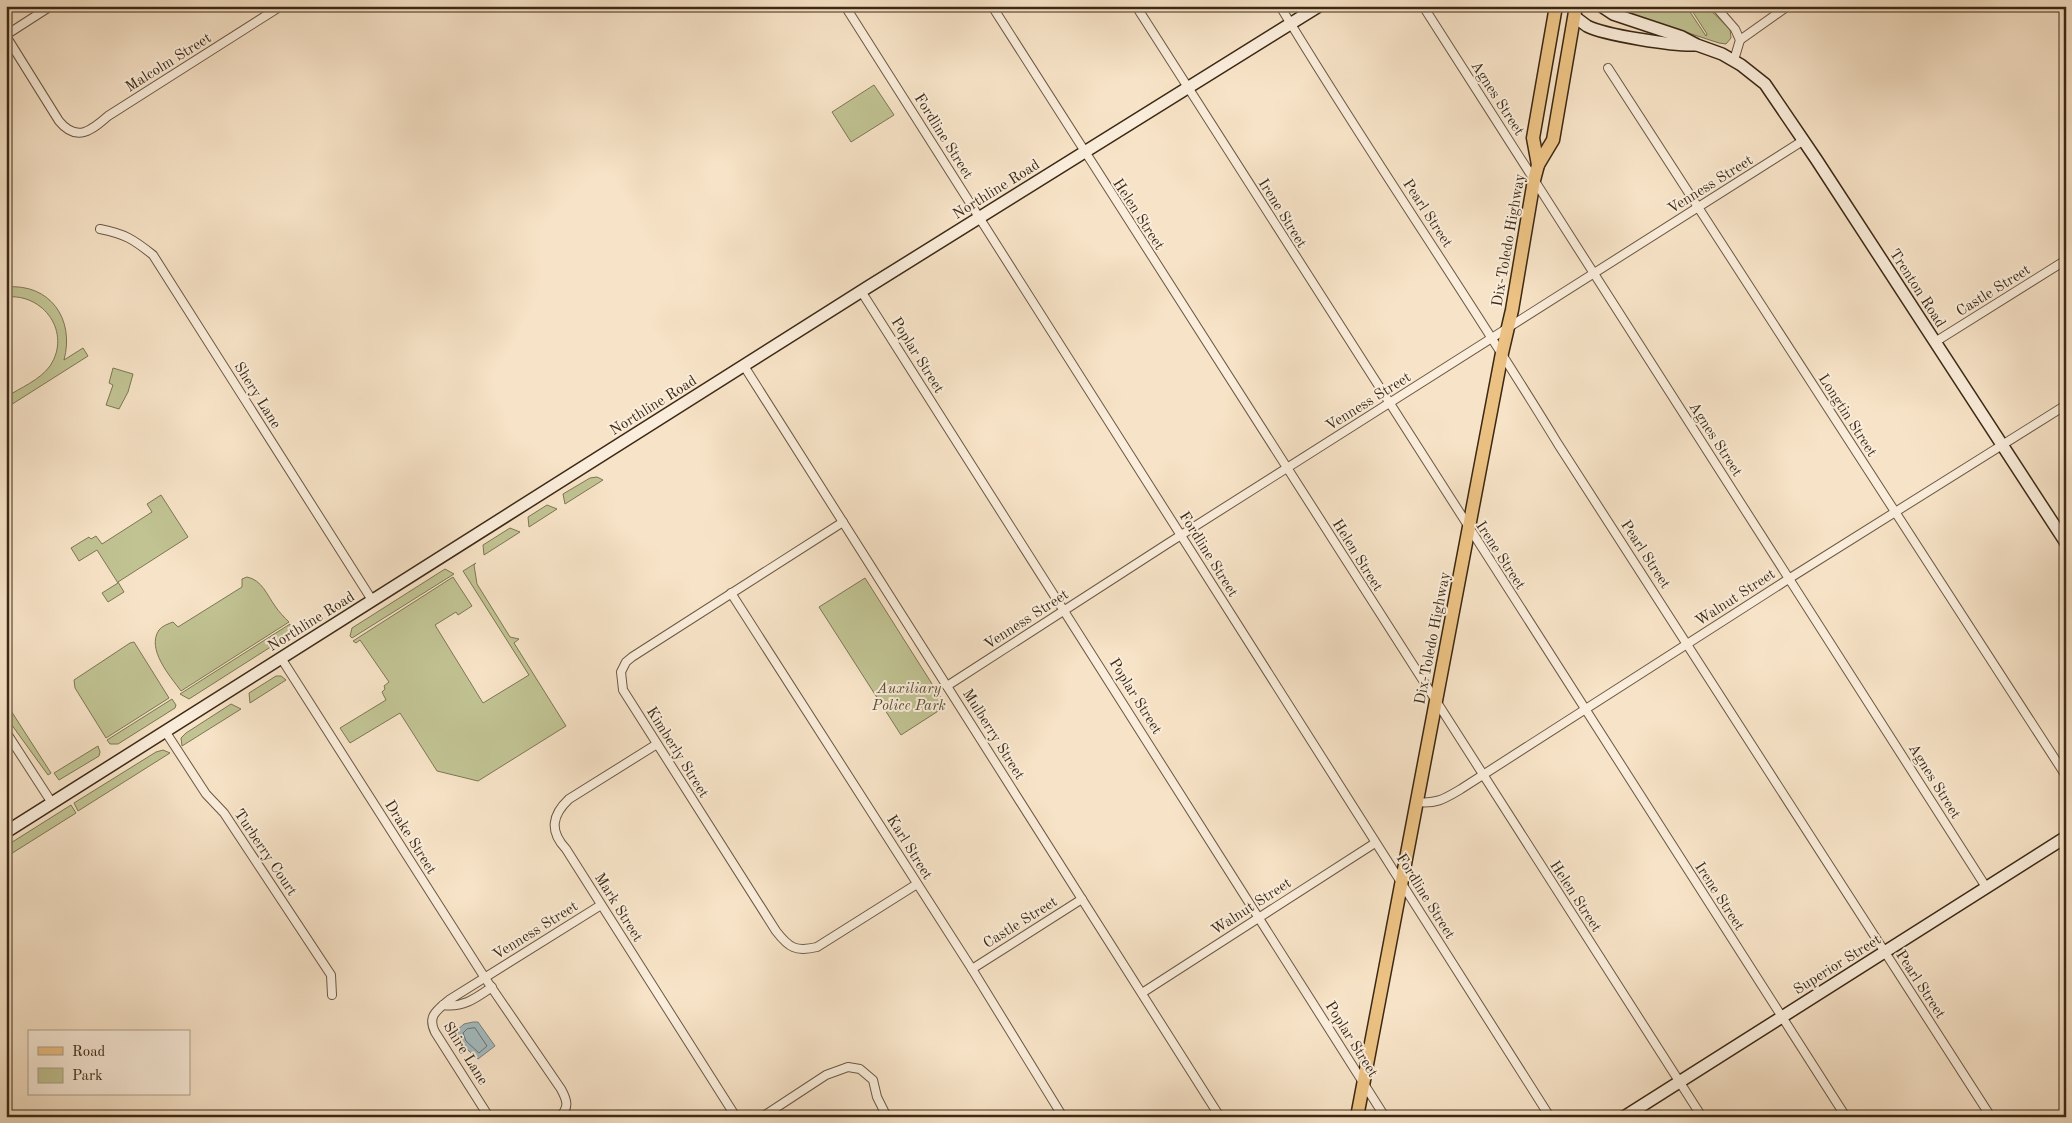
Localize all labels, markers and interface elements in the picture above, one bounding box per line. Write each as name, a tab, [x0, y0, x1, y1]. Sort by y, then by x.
street label: Malcolm Street	[123, 31, 214, 96]
street label: Agnes Street	[1467, 59, 1526, 139]
street label: Fordline Street	[911, 91, 975, 182]
street label: Venness Street	[1666, 153, 1756, 217]
street label: Northline Road	[951, 158, 1043, 223]
street label: Dix-Toledo Highway	[1490, 172, 1529, 308]
street label: Helen Street	[1109, 176, 1166, 253]
street label: Irene Street	[1255, 177, 1309, 251]
street label: Pearl Street	[1399, 177, 1454, 251]
street label: Trenton Road	[1886, 247, 1948, 331]
street label: Castle Street	[1954, 263, 2033, 320]
street label: Poplar Street	[888, 315, 946, 396]
street label: Shery Lane	[230, 360, 283, 432]
street label: Venness Street	[1324, 370, 1414, 434]
street label: Longtin Street	[1815, 372, 1879, 460]
street label: Northline Road	[608, 374, 700, 439]
street label: Agnes Street	[1685, 400, 1744, 480]
street label: Fordline Street	[1176, 509, 1240, 600]
street label: Helen Street	[1329, 517, 1385, 594]
street label: Pearl Street	[1617, 518, 1672, 592]
street label: Irene Street	[1472, 519, 1527, 593]
street label: Walnut Street	[1693, 567, 1778, 629]
street label: Dix-Toledo Highway	[1413, 571, 1454, 706]
street label: Venness Street	[982, 588, 1072, 653]
street label: Northline Road	[266, 590, 358, 655]
street label: Poplar Street	[1106, 656, 1164, 737]
park label: Auxiliary Police Park	[871, 682, 946, 714]
street label: Mulberry Street	[959, 687, 1026, 783]
street label: Kimberly Street	[643, 705, 711, 801]
street label: Agnes Street	[1905, 742, 1963, 822]
street label: Drake Street	[381, 798, 438, 877]
street label: Turberry Court	[230, 807, 299, 899]
street label: Karl Street	[883, 813, 934, 883]
street label: Fordline Street	[1393, 851, 1457, 942]
street label: Helen Street	[1546, 858, 1603, 935]
street label: Irene Street	[1691, 860, 1746, 934]
street label: Mark Street	[591, 871, 645, 945]
street label: Walnut Street	[1209, 876, 1294, 938]
street label: Castle Street	[981, 895, 1060, 952]
street label: Venness Street	[491, 899, 581, 963]
street label: Superior Street	[1792, 932, 1884, 998]
street label: Pearl Street	[1892, 948, 1947, 1022]
street label: Poplar Street	[1322, 999, 1380, 1080]
street label: Shire Lane	[439, 1020, 490, 1088]
legend	[28, 1030, 190, 1096]
text: Road	[72, 1045, 106, 1060]
text: Park	[72, 1069, 103, 1084]

